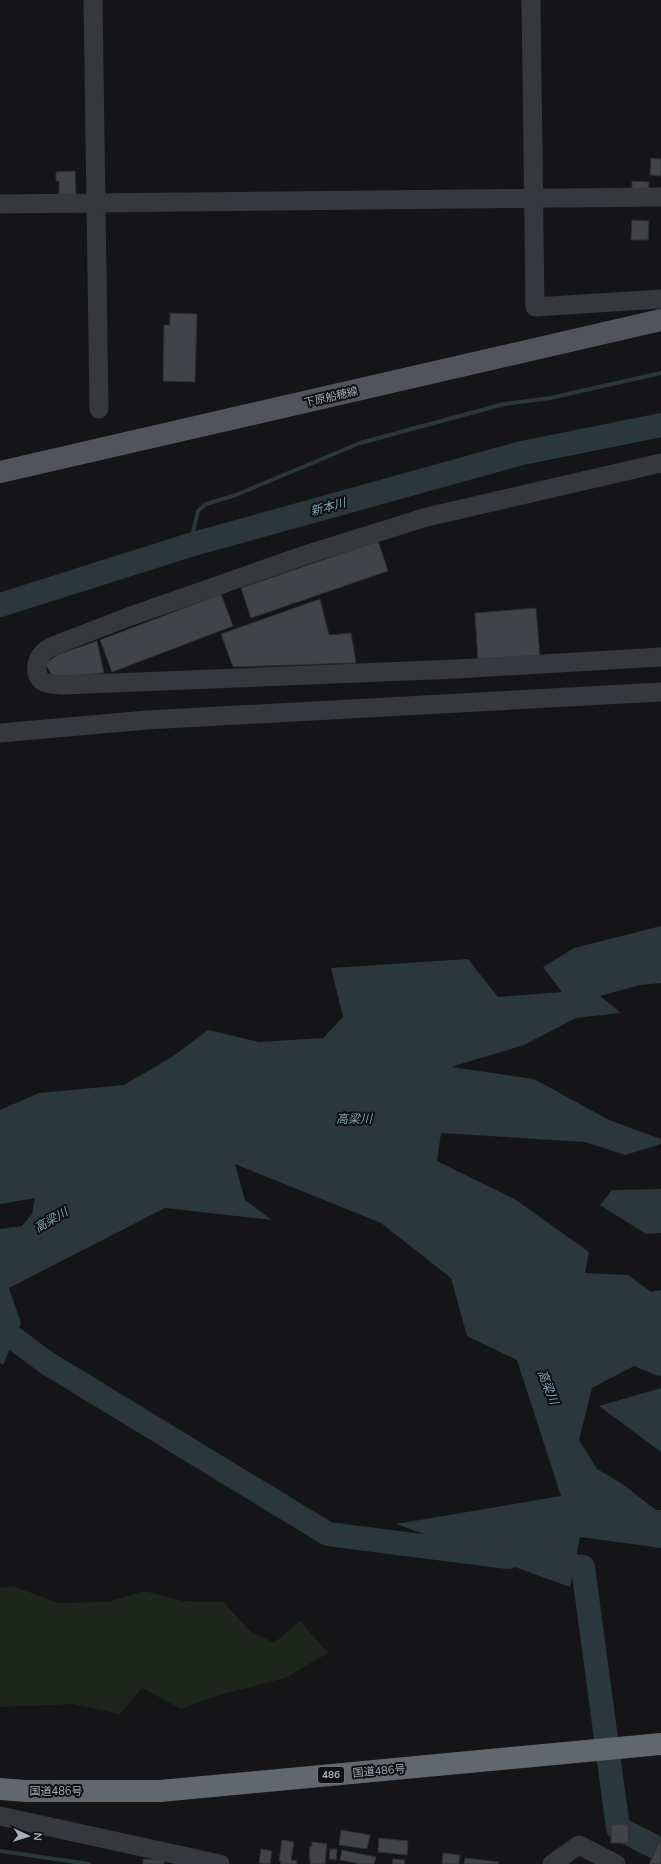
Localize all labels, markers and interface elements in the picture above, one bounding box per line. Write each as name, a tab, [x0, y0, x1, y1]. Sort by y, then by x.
street label: 下原船穂線	[303, 384, 359, 410]
water label: 新本川	[309, 494, 349, 519]
water label: 高梁川	[336, 1111, 374, 1127]
water label: 高梁川	[31, 1203, 72, 1236]
water label: 高梁川	[534, 1367, 563, 1409]
street label: 国道486号	[352, 1761, 406, 1781]
road number: 486	[318, 1767, 344, 1783]
street label: 国道486号	[30, 1784, 82, 1799]
north arrow	[8, 1816, 48, 1856]
text: N	[30, 1832, 45, 1841]

